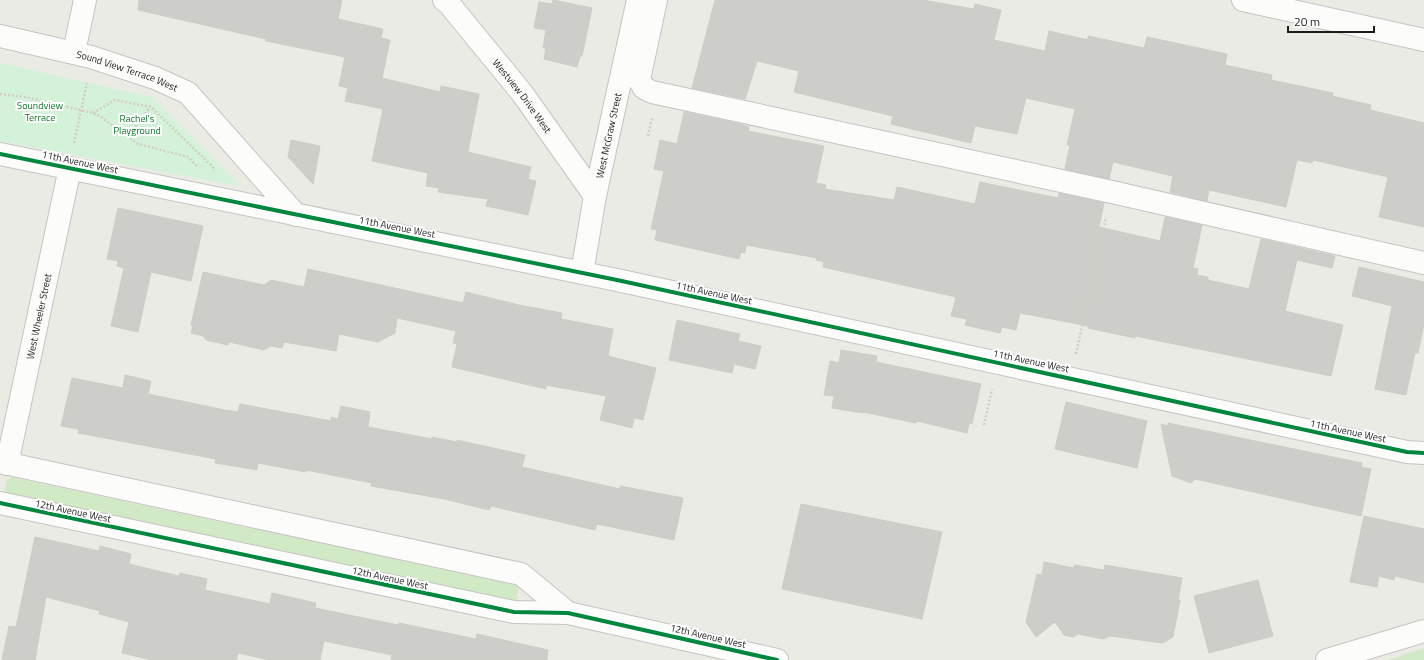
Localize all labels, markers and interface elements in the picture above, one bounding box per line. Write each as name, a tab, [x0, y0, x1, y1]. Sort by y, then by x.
scale bar	[1288, 8, 1374, 34]
text: 20 m	[1294, 12, 1320, 31]
street label: Sound View Terrace West	[75, 46, 181, 95]
street label: Westview Drive West	[489, 55, 556, 136]
street label: West McGraw Street	[592, 91, 625, 180]
park label: Soundview Terrace	[17, 98, 64, 125]
park label: Rachel's Playground	[113, 111, 161, 138]
street label: 11th Avenue West	[40, 147, 120, 178]
street label: 11th Avenue West	[357, 212, 437, 242]
street label: West Wheeler Street	[22, 272, 55, 361]
street label: 11th Avenue West	[674, 278, 754, 309]
street label: 11th Avenue West	[991, 346, 1071, 377]
street label: 11th Avenue West	[1308, 416, 1388, 447]
street label: 12th Avenue West	[33, 496, 113, 527]
street label: 12th Avenue West	[350, 563, 430, 594]
street label: 12th Avenue West	[668, 620, 748, 652]

